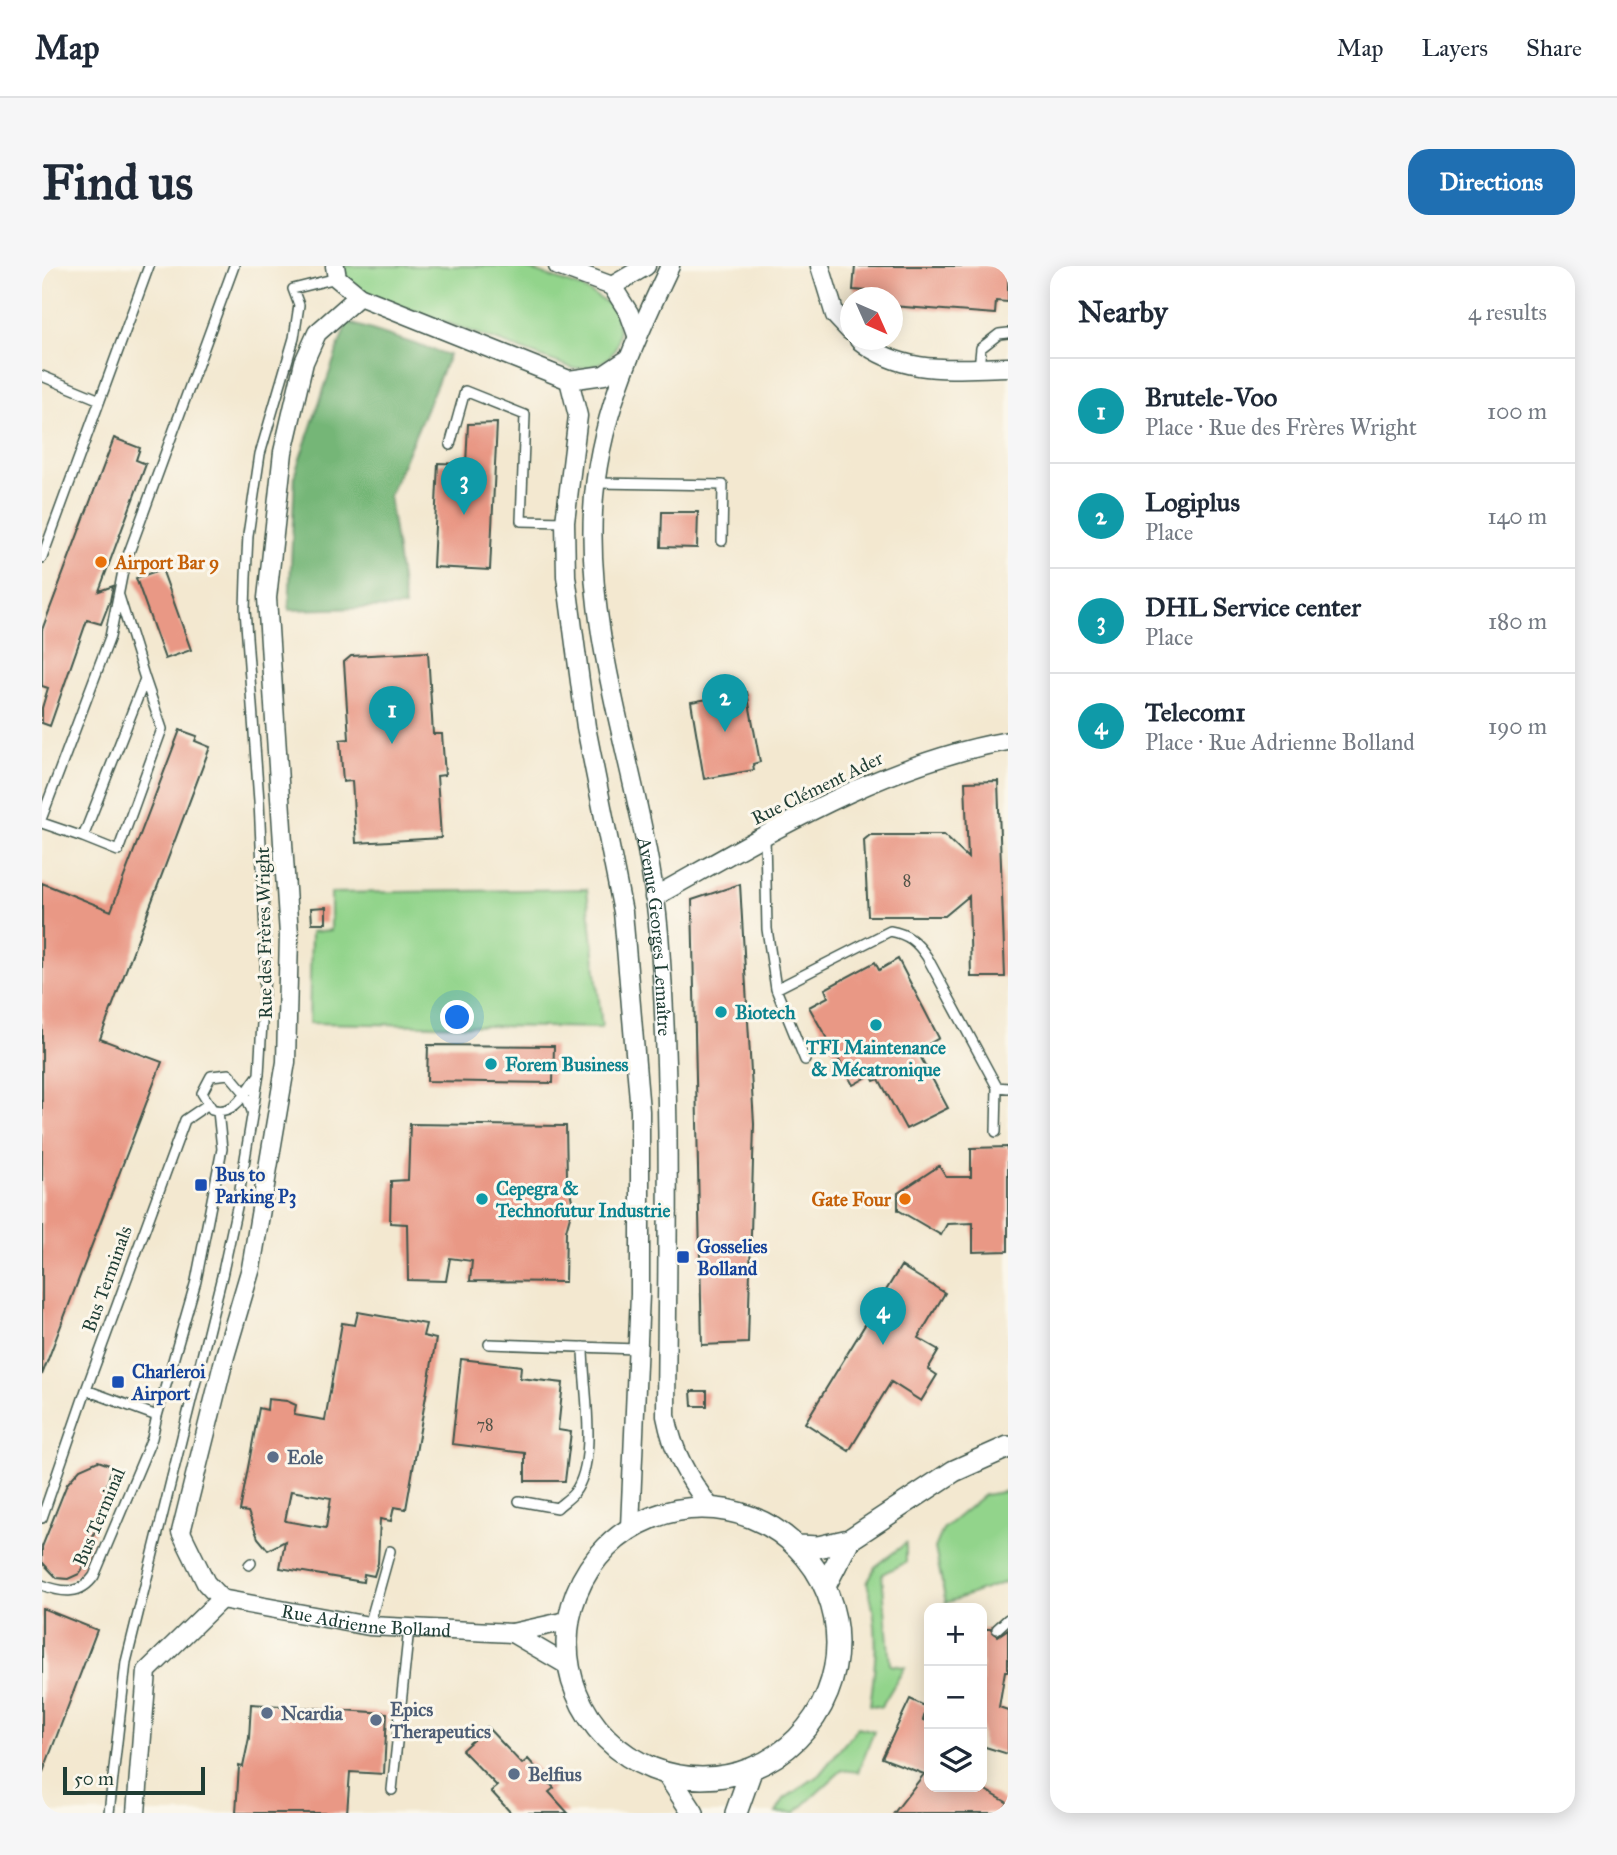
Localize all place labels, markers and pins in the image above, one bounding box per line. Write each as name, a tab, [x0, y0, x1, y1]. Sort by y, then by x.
pin: 3	[441, 457, 487, 515]
place label: Airport Bar 9	[113, 551, 219, 575]
marker: Airport Bar 9	[93, 554, 109, 570]
pin: 2	[702, 674, 748, 732]
pin: 1	[369, 686, 415, 744]
place label: Biotech	[735, 1001, 796, 1024]
marker: Biotech	[713, 1004, 729, 1020]
marker: TFI Maintenance & Mécatronique	[868, 1017, 884, 1033]
place label: TFI Maintenance & Mécatronique	[805, 1036, 946, 1082]
place label: Forem Business	[505, 1053, 629, 1076]
marker: Forem Business	[483, 1056, 499, 1072]
place label: Bus to Parking P3	[215, 1163, 296, 1209]
marker: Bus to Parking P3	[193, 1177, 209, 1193]
place label: Cepegra & Technofutur Industrie	[495, 1177, 671, 1222]
place label: Gate Four	[811, 1188, 892, 1211]
marker: Cepegra & Technofutur Industrie	[474, 1191, 490, 1207]
marker: Gate Four	[897, 1191, 913, 1207]
place label: Gosselies Bolland	[697, 1235, 768, 1280]
marker: Gosselies Bolland	[675, 1249, 691, 1265]
pin: 4	[860, 1287, 906, 1345]
place label: Charleroi Airport	[130, 1360, 206, 1406]
marker: Charleroi Airport	[110, 1374, 126, 1390]
place label: Eole	[287, 1446, 323, 1469]
marker: Eole	[265, 1449, 281, 1465]
place label: Epics Therapeutics	[389, 1698, 491, 1744]
place label: Ncardia	[281, 1702, 344, 1725]
marker: Ncardia	[259, 1705, 275, 1721]
marker: Epics Therapeutics	[368, 1712, 384, 1728]
place label: Belfius	[528, 1763, 582, 1786]
marker: Belfius	[506, 1766, 522, 1782]

